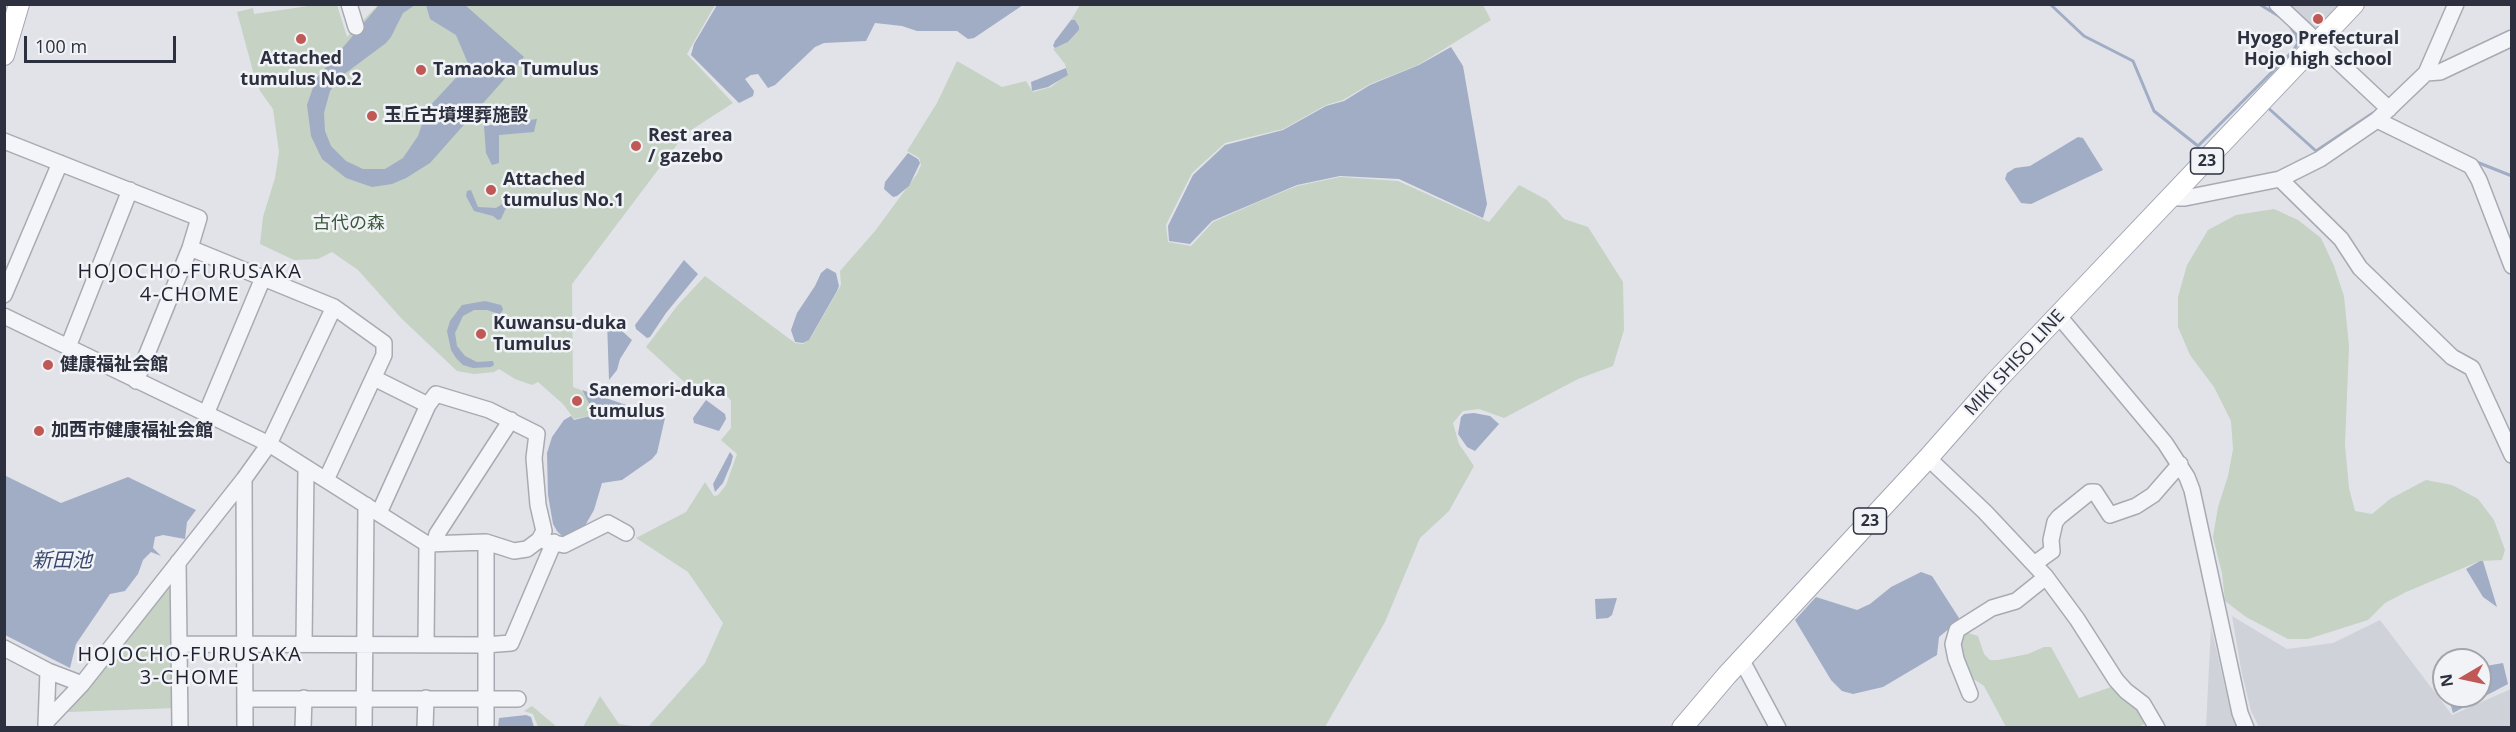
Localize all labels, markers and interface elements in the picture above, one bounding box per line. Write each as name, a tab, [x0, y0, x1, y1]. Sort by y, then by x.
marker: Hyogo Prefectural Hojo high school	[2311, 12, 2325, 26]
scale bar	[27, 24, 178, 62]
place label: Hyogo Prefectural Hojo high school	[2237, 28, 2399, 70]
marker: Attached tumulus No.2	[294, 32, 308, 46]
text: 100 m	[35, 34, 87, 58]
place label: Attached tumulus No.2	[240, 48, 362, 90]
place label: Tamaoka Tumulus	[433, 59, 599, 81]
marker: Tamaoka Tumulus	[414, 63, 428, 77]
place label: 玉丘古墳埋葬施設	[384, 105, 528, 127]
marker: 玉丘古墳埋葬施設	[365, 109, 379, 123]
place label: Rest area / gazebo	[648, 125, 733, 168]
marker: Rest area / gazebo	[629, 139, 643, 153]
road number: 23	[2190, 148, 2224, 174]
place label: Attached tumulus No.1	[503, 169, 624, 212]
marker: Attached tumulus No.1	[484, 183, 498, 197]
park label: 古代の森	[313, 213, 385, 235]
district label: HOJOCHO-FURUSAKA 4-CHOME	[78, 260, 302, 307]
street label: MIKI SHISO LINE	[1961, 306, 2069, 420]
place label: Kuwansu-duka Tumulus	[493, 313, 627, 356]
marker: Kuwansu-duka Tumulus	[474, 327, 488, 341]
place label: 健康福祉会館	[60, 354, 168, 376]
marker: 健康福祉会館	[41, 358, 55, 372]
place label: Sanemori-duka tumulus	[589, 380, 726, 422]
marker: Sanemori-duka tumulus	[570, 394, 584, 408]
place label: 加西市健康福祉会館	[51, 420, 213, 442]
marker: 加西市健康福祉会館	[32, 424, 46, 438]
road number: 23	[1854, 508, 1886, 534]
water label: 新田池	[32, 549, 92, 573]
district label: HOJOCHO-FURUSAKA 3-CHOME	[78, 643, 302, 690]
north arrow	[2432, 648, 2492, 708]
text: N	[2434, 672, 2458, 689]

